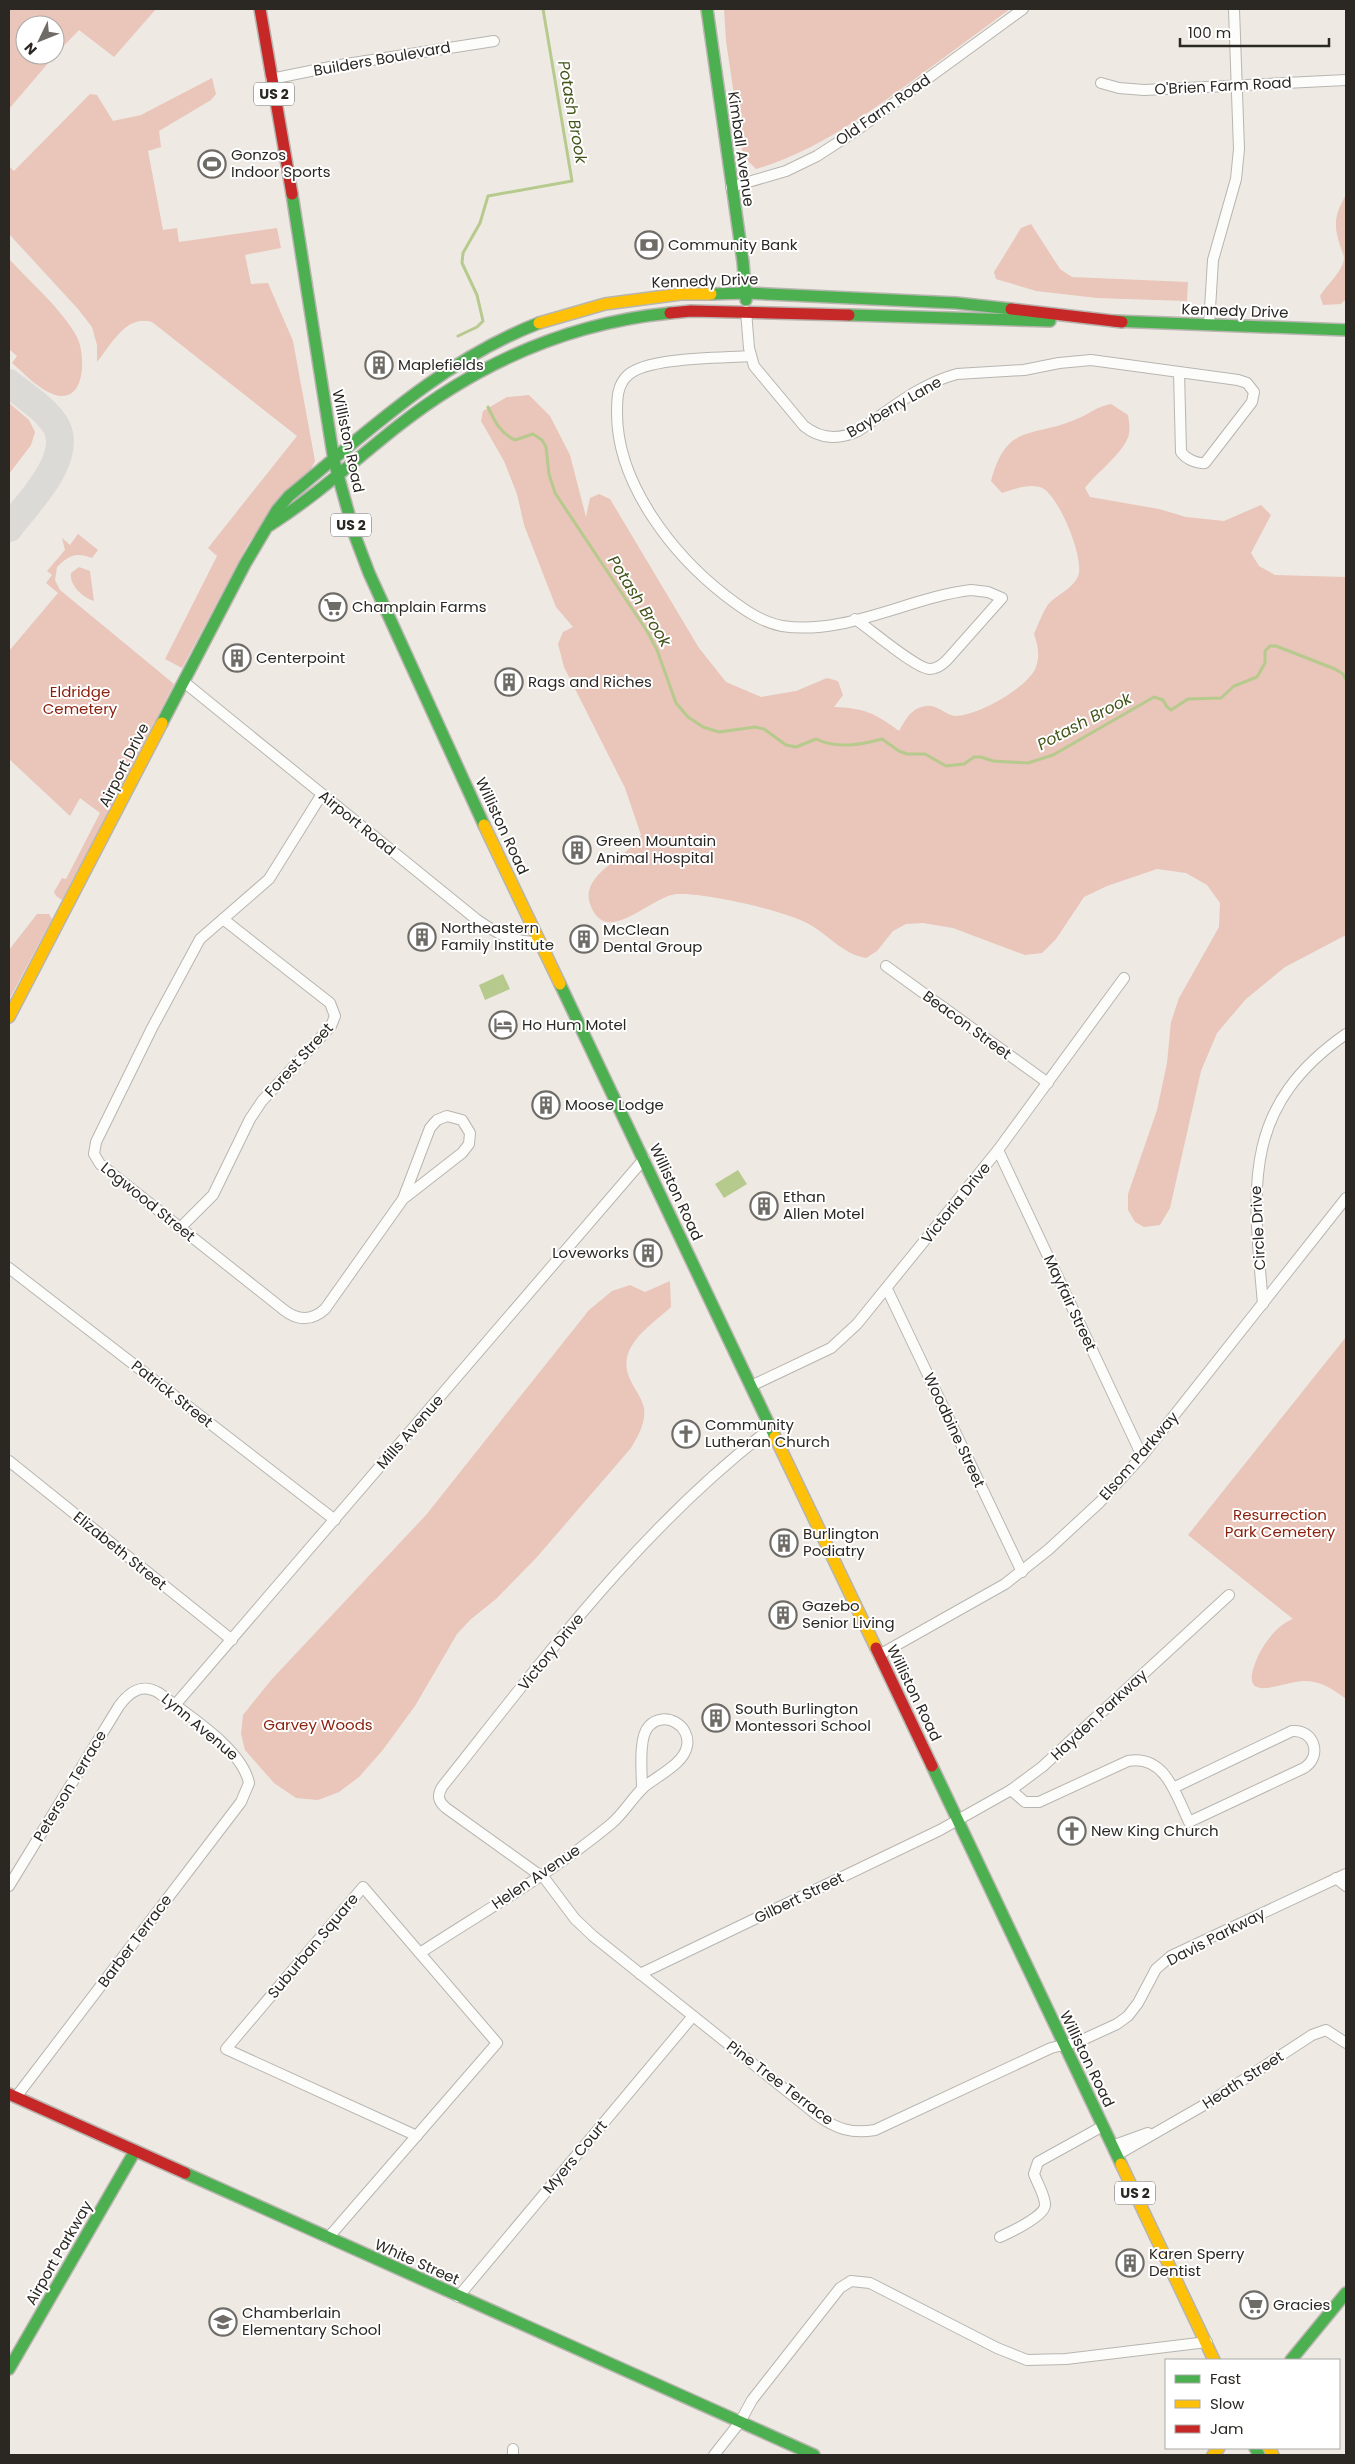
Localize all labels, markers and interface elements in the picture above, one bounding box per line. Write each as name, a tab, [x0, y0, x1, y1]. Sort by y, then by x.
north arrow	[15, 15, 65, 65]
scale bar	[1180, 15, 1329, 47]
text: 100 m	[1188, 22, 1231, 43]
street label: Builders Boulevard	[312, 36, 452, 81]
text: N	[20, 38, 41, 60]
water label: Potash Brook	[552, 59, 593, 166]
street label: Old Farm Road	[831, 69, 934, 150]
street label: O'Brien Farm Road	[1154, 71, 1292, 100]
road number: US 2	[254, 82, 294, 106]
street label: Kimball Avenue	[723, 90, 760, 208]
place label: Gonzos Indoor Sports	[231, 144, 331, 182]
sports icon: Gonzos Indoor Sports	[197, 149, 227, 179]
bank icon: Community Bank	[634, 230, 664, 260]
place label: Community Bank	[668, 234, 798, 255]
street label: Kennedy Drive	[651, 268, 759, 293]
street label: Kennedy Drive	[1181, 298, 1289, 323]
building icon: Maplefields	[364, 350, 394, 380]
place label: Maplefields	[398, 354, 484, 375]
street label: Bayberry Lane	[842, 371, 945, 442]
street label: Williston Road	[327, 387, 370, 494]
road number: US 2	[331, 514, 371, 536]
water label: Potash Brook	[602, 551, 677, 652]
supermarket icon: Champlain Farms	[318, 592, 348, 622]
place label: Champlain Farms	[352, 596, 487, 617]
building icon: Centerpoint	[222, 643, 252, 673]
place label: Centerpoint	[256, 647, 345, 668]
building icon: Rags and Riches	[494, 667, 524, 697]
place label: Rags and Riches	[528, 671, 652, 692]
park label: Eldridge Cemetery	[43, 681, 118, 719]
water label: Potash Brook	[1033, 687, 1136, 756]
street label: Airport Drive	[93, 719, 154, 810]
street label: Williston Road	[471, 774, 534, 878]
street label: Airport Road	[314, 785, 400, 860]
place label: Green Mountain Animal Hospital	[596, 830, 716, 868]
building icon: Green Mountain Animal Hospital	[562, 835, 592, 865]
place label: Northeastern Family Institute	[441, 917, 554, 955]
place label: McClean Dental Group	[603, 919, 702, 957]
building icon: Northeastern Family Institute	[407, 922, 437, 952]
building icon: McClean Dental Group	[569, 924, 599, 954]
street label: Beacon Street	[919, 985, 1016, 1064]
hotel icon: Ho Hum Motel	[488, 1010, 518, 1040]
place label: Ho Hum Motel	[522, 1014, 626, 1035]
street label: Forest Street	[260, 1018, 338, 1101]
building icon: Moose Lodge	[531, 1090, 561, 1120]
place label: Moose Lodge	[565, 1094, 664, 1115]
street label: Williston Road	[645, 1140, 708, 1244]
street label: Logwood Street	[97, 1157, 200, 1246]
street label: Victoria Drive	[916, 1158, 995, 1248]
street label: Circle Drive	[1245, 1185, 1270, 1271]
place label: Ethan Allen Motel	[783, 1186, 864, 1224]
building icon: Ethan Allen Motel	[749, 1191, 779, 1221]
building icon: Loveworks	[633, 1238, 663, 1268]
place label: Loveworks	[552, 1242, 629, 1263]
street label: Mayfair Street	[1039, 1251, 1102, 1354]
street label: Patrick Street	[127, 1355, 218, 1432]
street label: Woodbine Street	[919, 1369, 990, 1491]
street label: Mills Avenue	[371, 1390, 448, 1473]
street label: Elsom Parkway	[1094, 1406, 1183, 1505]
place label: Community Lutheran Church	[705, 1414, 830, 1452]
church icon: Community Lutheran Church	[671, 1419, 701, 1449]
park label: Resurrection Park Cemetery	[1225, 1504, 1336, 1542]
street label: Elizabeth Street	[69, 1506, 171, 1595]
place label: Burlington Podiatry	[803, 1523, 879, 1561]
building icon: Burlington Podiatry	[769, 1528, 799, 1558]
place label: Gazebo Senior Living	[802, 1595, 895, 1633]
building icon: Gazebo Senior Living	[768, 1600, 798, 1630]
street label: Victory Drive	[513, 1609, 588, 1695]
street label: Williston Road	[882, 1641, 947, 1745]
street label: Hayden Parkway	[1046, 1664, 1152, 1765]
street label: Lynn Avenue	[157, 1688, 243, 1765]
place label: South Burlington Montessori School	[735, 1698, 871, 1736]
building icon: South Burlington Montessori School	[701, 1703, 731, 1733]
park label: Garvey Woods	[263, 1714, 373, 1735]
street label: Peterson Terrace	[28, 1726, 111, 1845]
church icon: New King Church	[1057, 1816, 1087, 1846]
place label: New King Church	[1091, 1820, 1219, 1841]
street label: Helen Avenue	[487, 1839, 584, 1914]
street label: Gilbert Street	[750, 1867, 847, 1928]
street label: Suburban Square	[262, 1889, 363, 2003]
street label: Barber Terrace	[93, 1890, 176, 1991]
street label: Davis Parkway	[1163, 1902, 1269, 1970]
street label: Williston Road	[1055, 2007, 1120, 2111]
street label: Pine Tree Terrace	[723, 2035, 838, 2130]
street label: Heath Street	[1198, 2045, 1287, 2114]
street label: Myers Court	[538, 2115, 612, 2198]
road number: US 2	[1115, 2182, 1155, 2204]
street label: Airport Parkway	[20, 2196, 97, 2309]
street label: White Street	[372, 2234, 463, 2290]
place label: Karen Sperry Dentist	[1149, 2243, 1245, 2281]
building icon: Karen Sperry Dentist	[1115, 2248, 1145, 2278]
supermarket icon: Gracies	[1239, 2290, 1269, 2320]
place label: Gracies	[1273, 2294, 1331, 2315]
place label: Chamberlain Elementary School	[242, 2302, 381, 2340]
school or university icon: Chamberlain Elementary School	[208, 2307, 238, 2337]
legend	[1165, 2359, 1340, 2449]
text: Fast	[1210, 2368, 1241, 2389]
text: Slow	[1210, 2393, 1245, 2414]
text: Jam	[1210, 2418, 1244, 2439]

